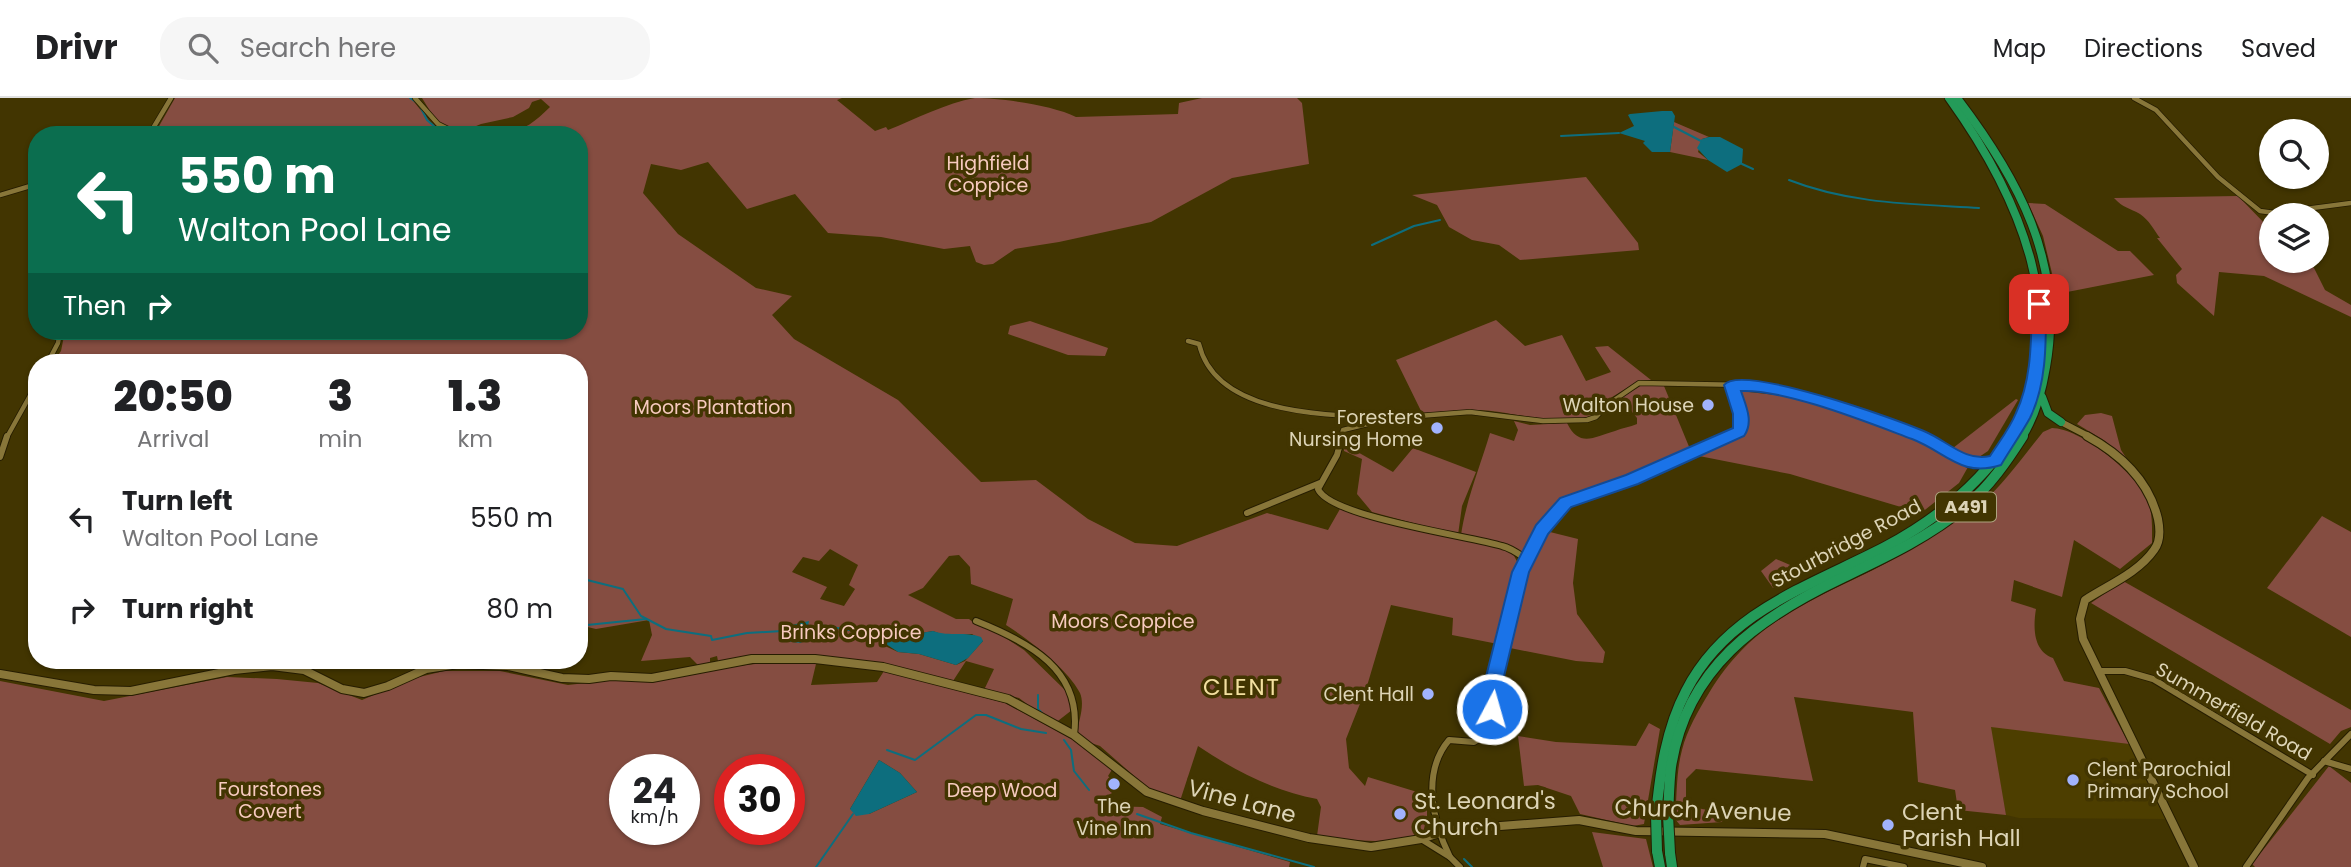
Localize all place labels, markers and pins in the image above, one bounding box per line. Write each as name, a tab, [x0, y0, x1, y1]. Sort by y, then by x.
pin	[2009, 274, 2069, 334]
place label: Walton House	[1562, 392, 1694, 419]
marker: Walton House	[1700, 397, 1716, 413]
place label: Foresters Nursing Home	[1289, 404, 1423, 453]
marker: Foresters Nursing Home	[1429, 420, 1445, 436]
place label: Clent Hall	[1323, 681, 1414, 708]
marker: Clent Hall	[1420, 686, 1436, 702]
place label: Clent Parochial Primary School	[2087, 756, 2231, 805]
marker: Clent Parochial Primary School	[2065, 772, 2081, 788]
marker: The Vine Inn	[1106, 776, 1122, 792]
place label: St. Leonard's Church	[1414, 785, 1556, 843]
place label: The Vine Inn	[1076, 793, 1152, 842]
place label: Clent Parish Hall	[1902, 796, 2021, 854]
marker: St. Leonard's Church	[1392, 806, 1408, 822]
marker: Clent Parish Hall	[1880, 817, 1896, 833]

